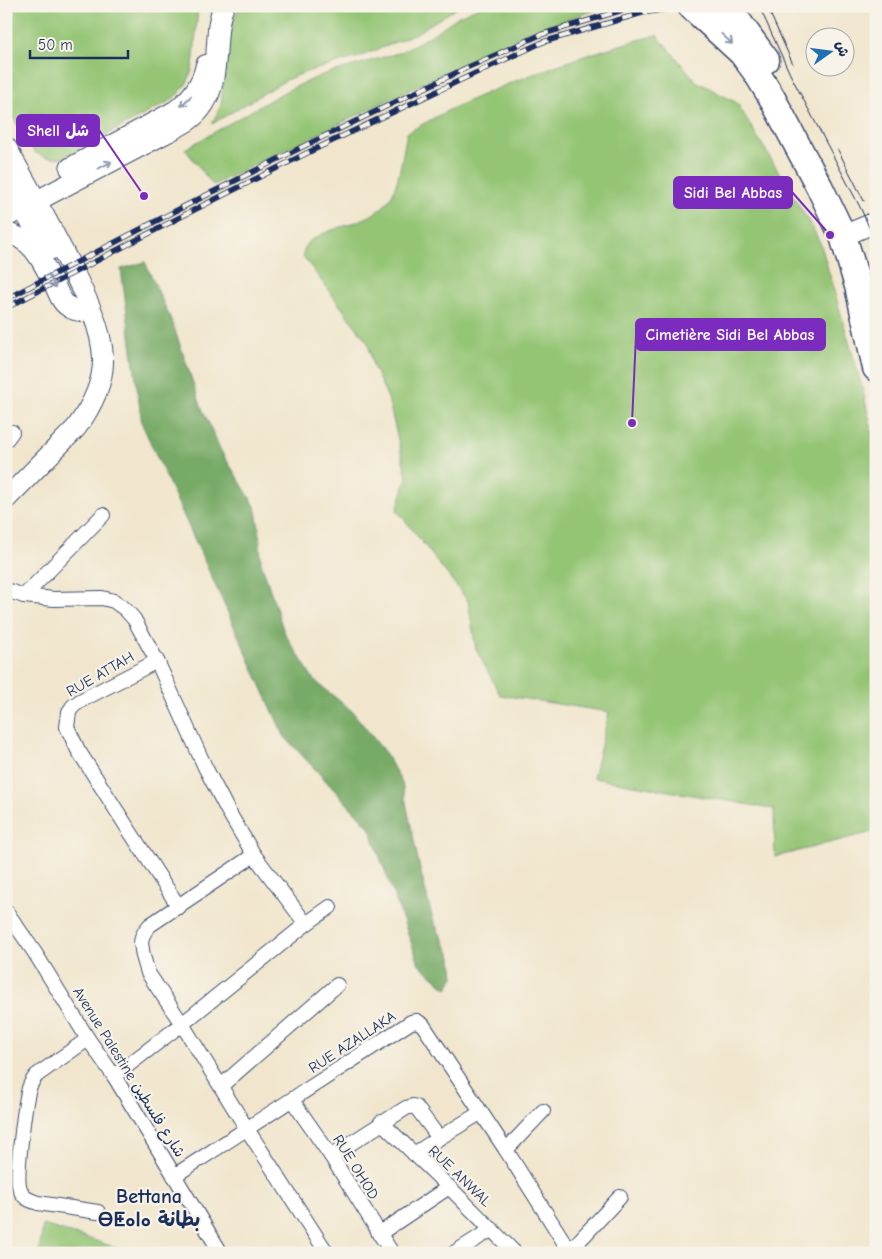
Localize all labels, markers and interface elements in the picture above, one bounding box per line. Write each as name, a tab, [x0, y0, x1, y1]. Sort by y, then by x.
scale bar	[30, 28, 128, 60]
north arrow	[804, 28, 854, 78]
one-way arrow	[720, 33, 733, 45]
text: 50 m	[38, 36, 73, 54]
text: ش	[832, 39, 852, 59]
one-way arrow	[180, 95, 192, 108]
callout: Shell شل	[17, 115, 99, 146]
text: Shell شل	[27, 122, 89, 140]
one-way arrow	[97, 160, 112, 169]
callout: Sidi Bel Abbas	[674, 177, 792, 208]
text: Sidi Bel Abbas	[684, 184, 782, 202]
one-way arrow	[48, 273, 57, 288]
callout: Cimetière Sidi Bel Abbas	[636, 319, 825, 350]
text: Cimetière Sidi Bel Abbas	[646, 326, 815, 344]
street label: RUE ATTAH	[63, 647, 137, 701]
street label: Avenue Palestine شارع فلسطين	[68, 984, 189, 1161]
street label: RUE AZALLAKA	[305, 1007, 399, 1077]
street label: RUE OHOD	[329, 1131, 383, 1203]
street label: RUE ANWAL	[425, 1142, 496, 1211]
district label: Bettana ⴱⵟⴰⵏⴰ بطانة	[98, 1185, 200, 1232]

